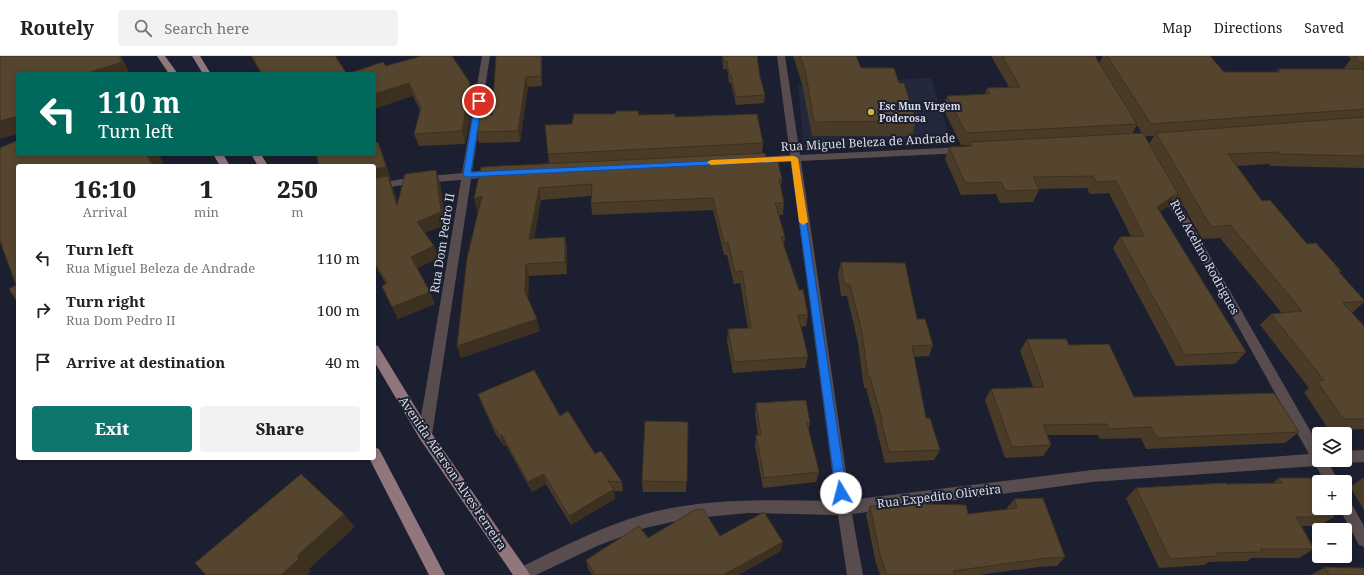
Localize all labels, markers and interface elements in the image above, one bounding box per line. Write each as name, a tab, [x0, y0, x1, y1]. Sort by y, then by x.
search box	[118, 10, 398, 46]
text: Routely	[20, 15, 94, 41]
icon: search	[132, 17, 154, 39]
text: Search here	[164, 18, 249, 38]
text: Map	[1162, 18, 1192, 37]
text: Directions	[1214, 18, 1282, 37]
text: Saved	[1304, 18, 1344, 37]
text: 110 m	[98, 83, 180, 121]
pin	[462, 84, 496, 118]
icon: left	[32, 88, 84, 140]
icon: arrive	[468, 90, 490, 112]
place label: Esc Mun Virgem Poderosa	[879, 99, 961, 125]
marker: Esc Mun Virgem Poderosa	[866, 107, 876, 117]
text: Turn left	[98, 119, 173, 143]
street label: Rua Miguel Beleza de Andrade	[780, 129, 956, 155]
text: 16:10	[74, 172, 136, 205]
text: 1	[200, 172, 213, 205]
text: 250	[277, 172, 318, 205]
street label: Rua Dom Pedro II	[426, 192, 458, 294]
street label: Rua Acelino Rodrigues	[1166, 197, 1244, 317]
text: Arrival	[83, 203, 127, 221]
text: min	[194, 203, 219, 221]
text: m	[291, 203, 304, 221]
text: Turn left	[66, 239, 134, 259]
icon: left	[32, 247, 54, 269]
text: 110 m	[317, 248, 360, 268]
text: Rua Miguel Beleza de Andrade	[66, 259, 255, 277]
text: Turn right	[66, 291, 145, 311]
icon: right	[32, 299, 54, 321]
text: 100 m	[317, 300, 360, 320]
text: Rua Dom Pedro II	[66, 311, 175, 329]
icon: arrive	[32, 351, 54, 373]
text: Arrive at destination	[66, 352, 225, 372]
text: 40 m	[325, 352, 360, 372]
street label: Avenida Aderson Alves Ferreira	[395, 393, 511, 553]
button: Exit	[32, 406, 192, 452]
button: Share	[200, 406, 360, 452]
map controls	[1312, 427, 1352, 563]
button: layers	[1312, 427, 1352, 467]
position arrow	[820, 472, 862, 514]
button: +	[1312, 475, 1352, 515]
street label: Rua Expedito Oliveira	[876, 480, 1002, 512]
button: −	[1312, 523, 1352, 563]

